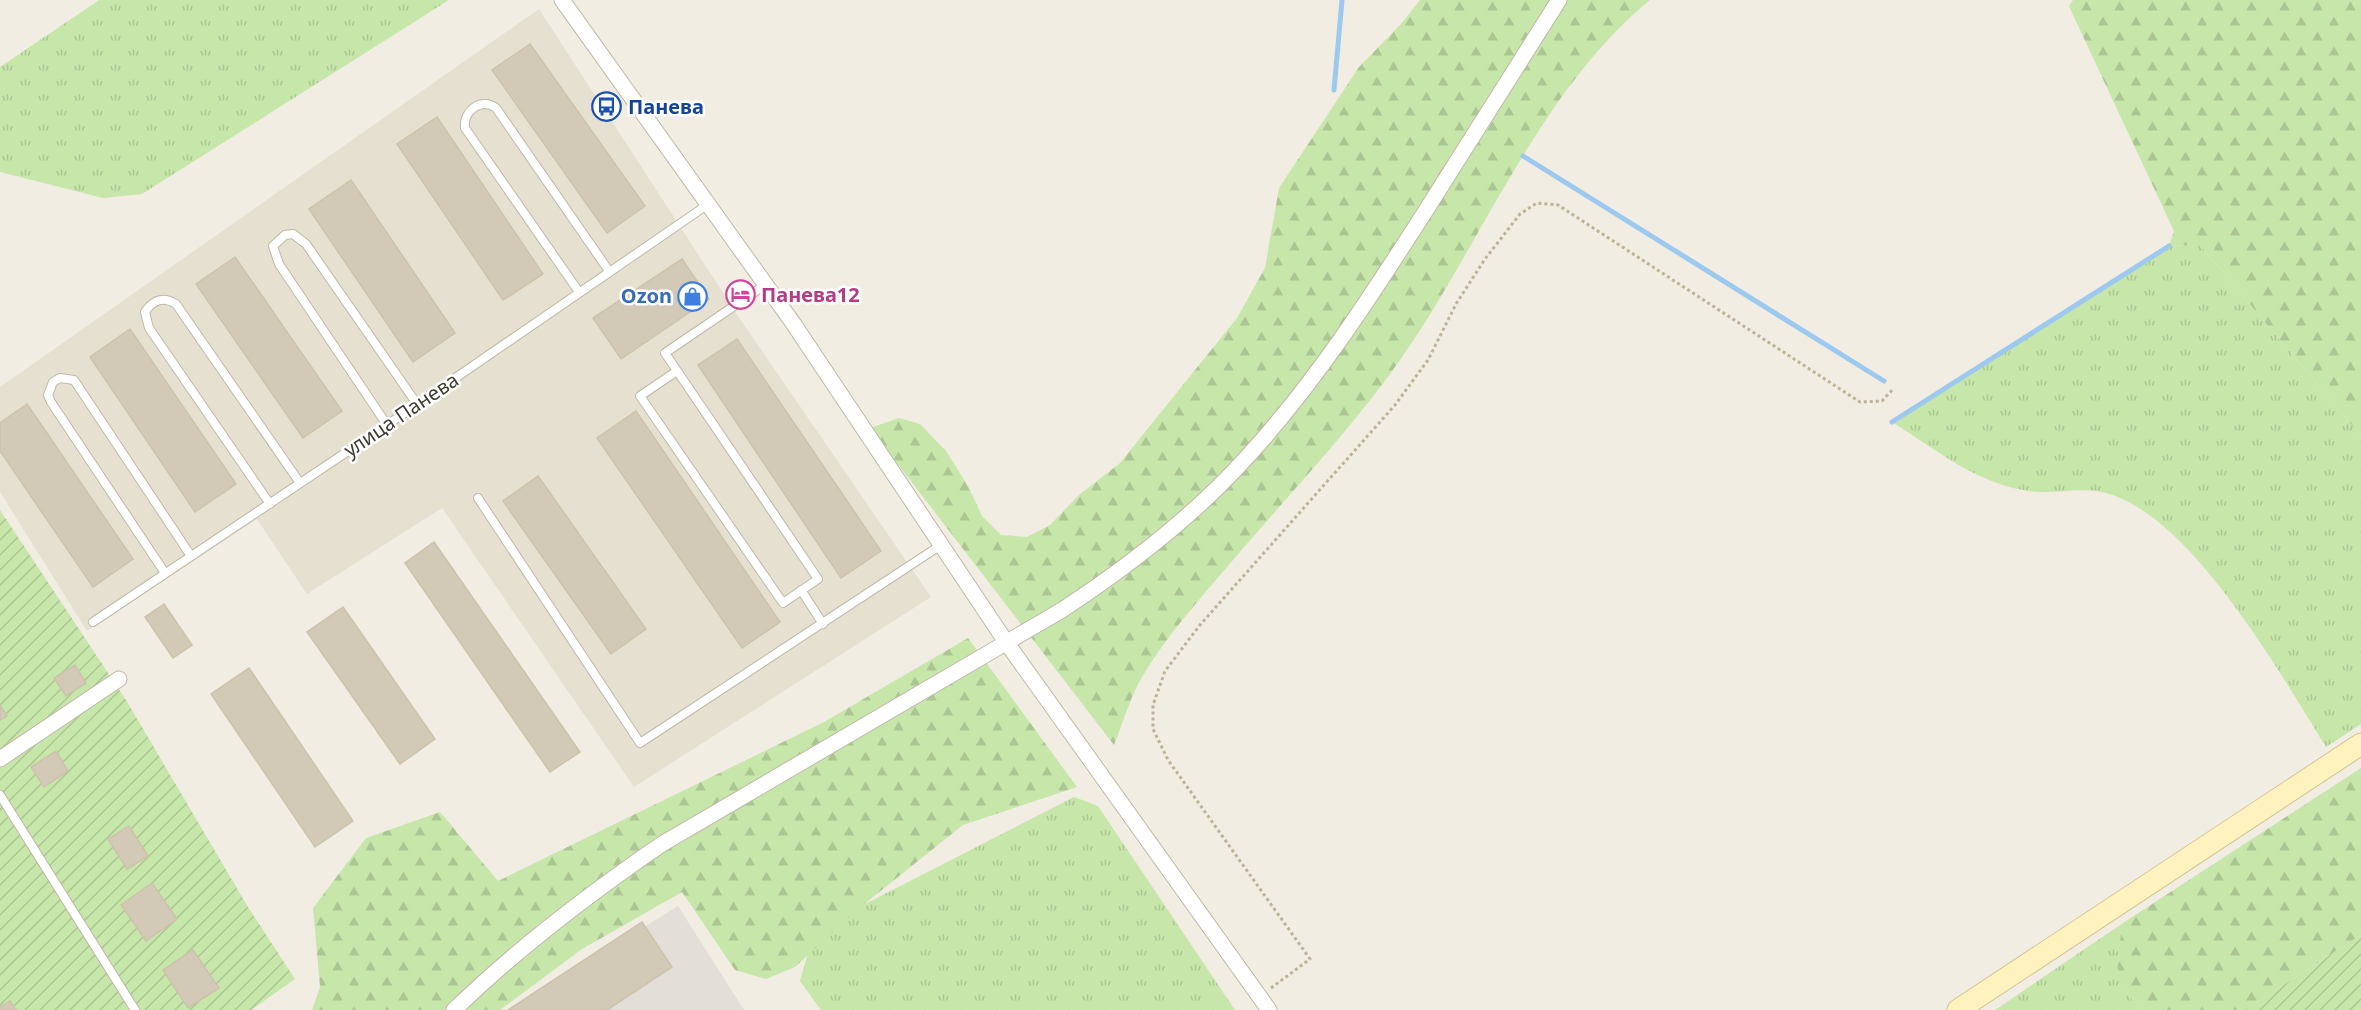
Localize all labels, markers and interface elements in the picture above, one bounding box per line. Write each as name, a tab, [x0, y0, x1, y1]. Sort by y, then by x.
bus stop icon: Панева	[591, 91, 623, 123]
place label: Панева	[628, 93, 704, 120]
hotel icon: Панева12	[724, 279, 756, 311]
shop icon: Ozon	[677, 280, 709, 312]
place label: Панева12	[761, 281, 860, 308]
place label: Ozon	[621, 282, 672, 309]
street label: улица Панева	[338, 366, 464, 463]

